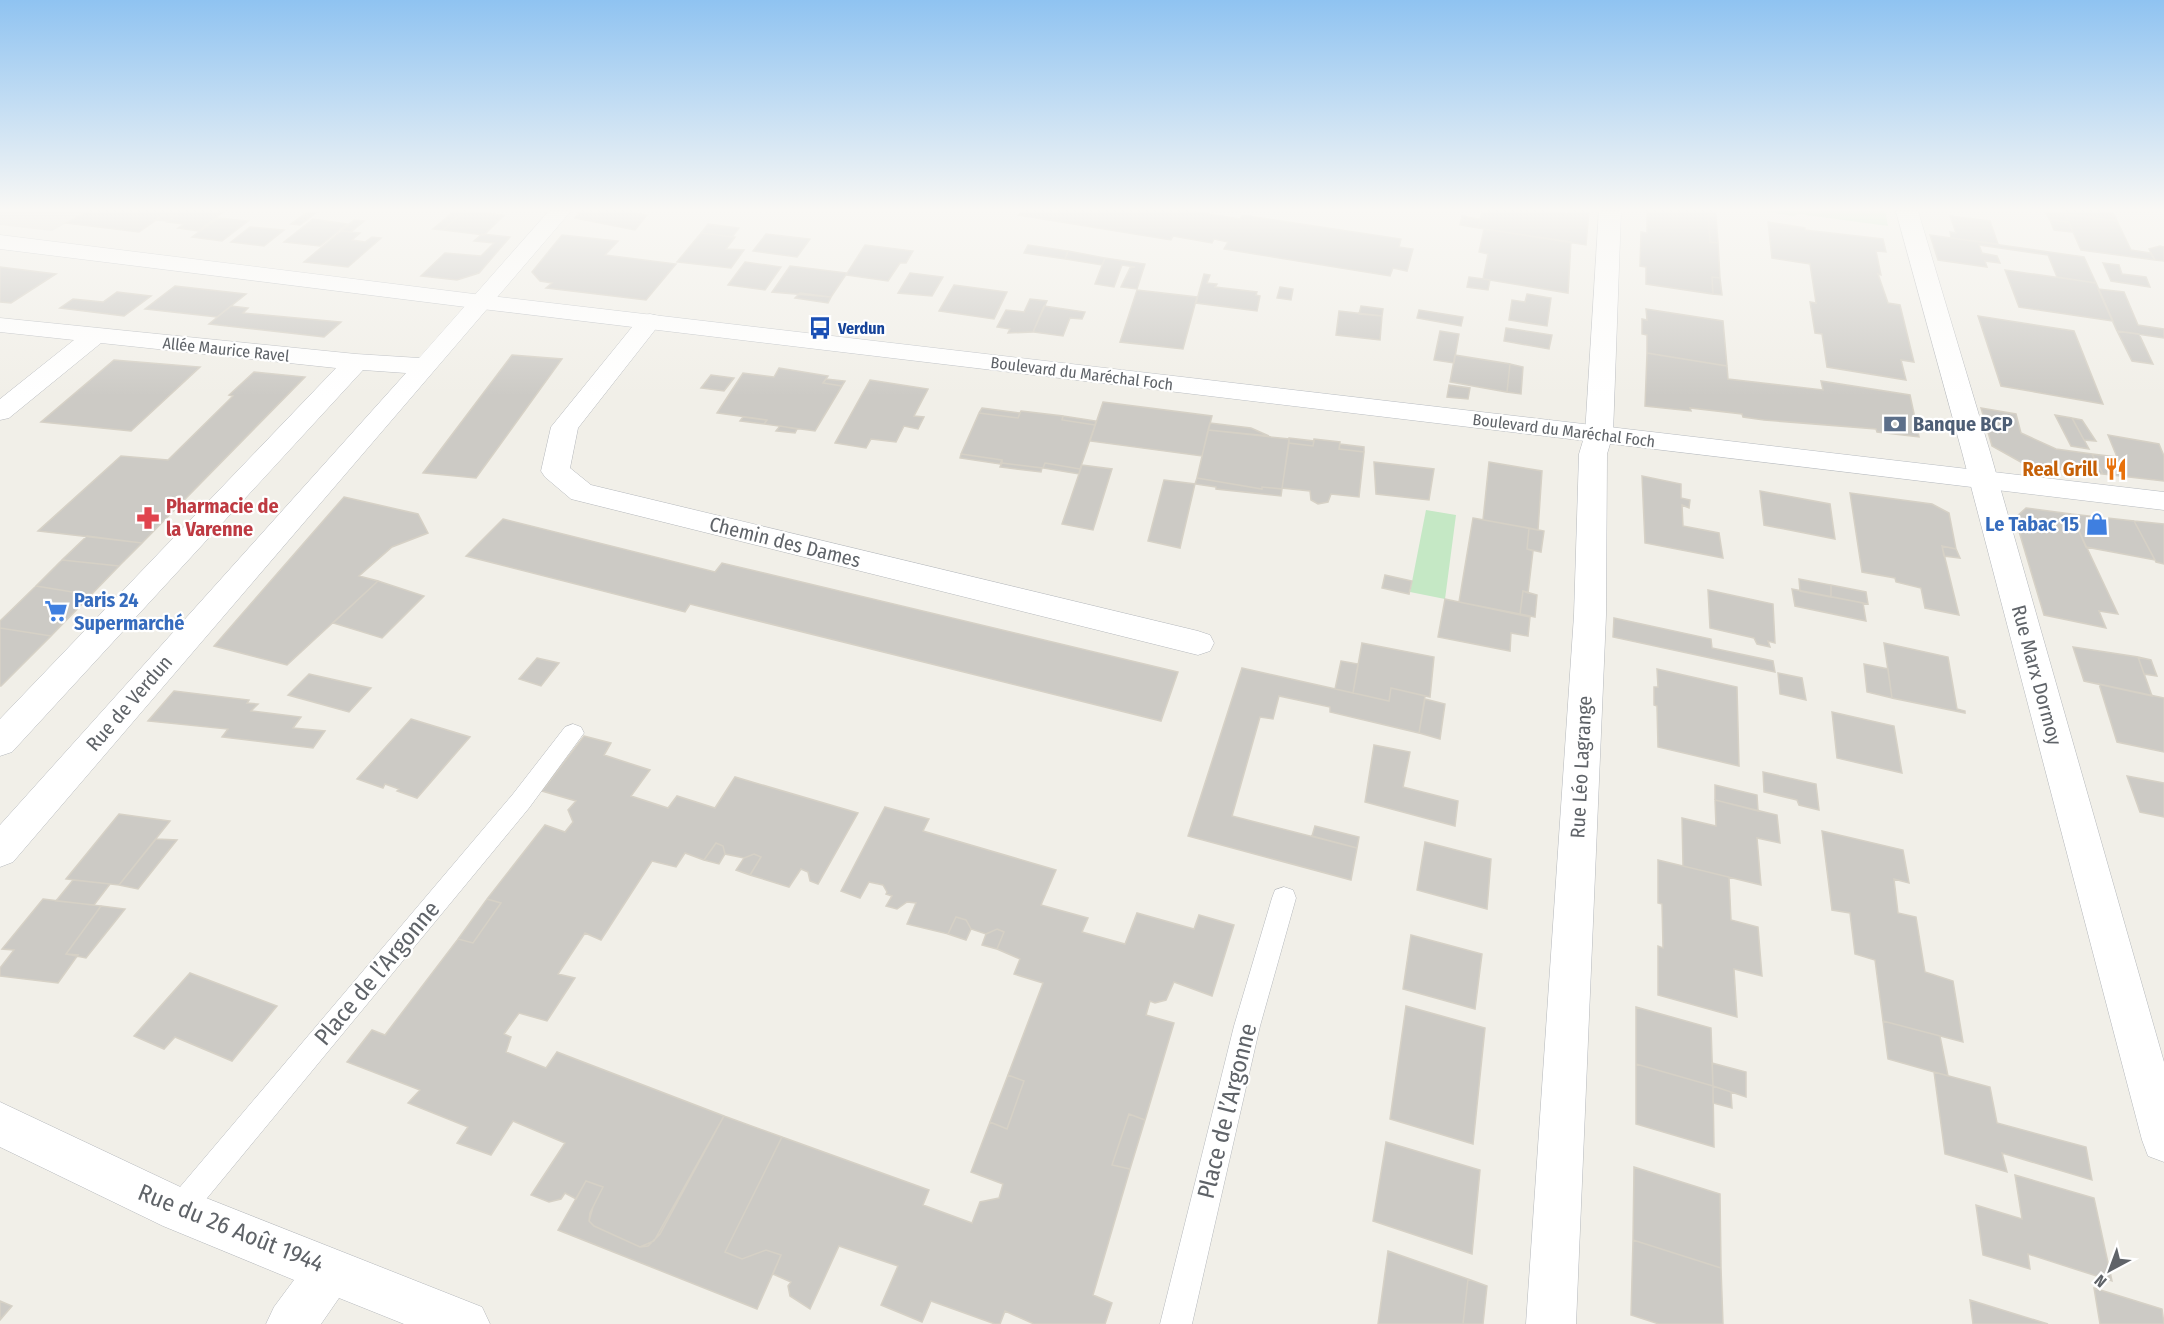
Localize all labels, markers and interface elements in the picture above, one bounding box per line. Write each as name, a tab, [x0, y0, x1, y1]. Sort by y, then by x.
bus stop icon: Verdun	[807, 315, 833, 341]
place label: Verdun	[837, 319, 885, 338]
street label: Allée Maurice Ravel	[162, 333, 290, 366]
street label: Boulevard du Maréchal Foch	[990, 353, 1174, 394]
street label: Boulevard du Maréchal Foch	[1472, 410, 1656, 451]
bank icon: Banque BCP	[1882, 411, 1908, 437]
place label: Banque BCP	[1913, 412, 2013, 436]
restaurant icon: Real Grill	[2103, 456, 2129, 482]
place label: Real Grill	[2023, 457, 2099, 481]
place label: Pharmacie de la Varenne	[166, 494, 279, 541]
pharmacy icon: Pharmacie de la Varenne	[135, 505, 161, 531]
shop icon: Le Tabac 15	[2084, 511, 2110, 537]
street label: Chemin des Dames	[707, 512, 863, 572]
place label: Le Tabac 15	[1985, 512, 2079, 536]
place label: Paris 24 Supermarché	[74, 588, 184, 635]
supermarket icon: Paris 24 Supermarché	[43, 598, 69, 624]
street label: Rue Marx Dormoy	[2007, 602, 2067, 748]
street label: Rue de Verdun	[81, 650, 177, 756]
street label: Rue Léo Lagrange	[1565, 695, 1597, 839]
street label: Place de l’Argonne	[309, 895, 445, 1051]
street label: Place de l’Argonne	[1192, 1020, 1262, 1202]
street label: Rue du 26 Août 1944	[134, 1178, 328, 1278]
north arrow	[2080, 1240, 2140, 1300]
text: N	[2091, 1271, 2110, 1291]

